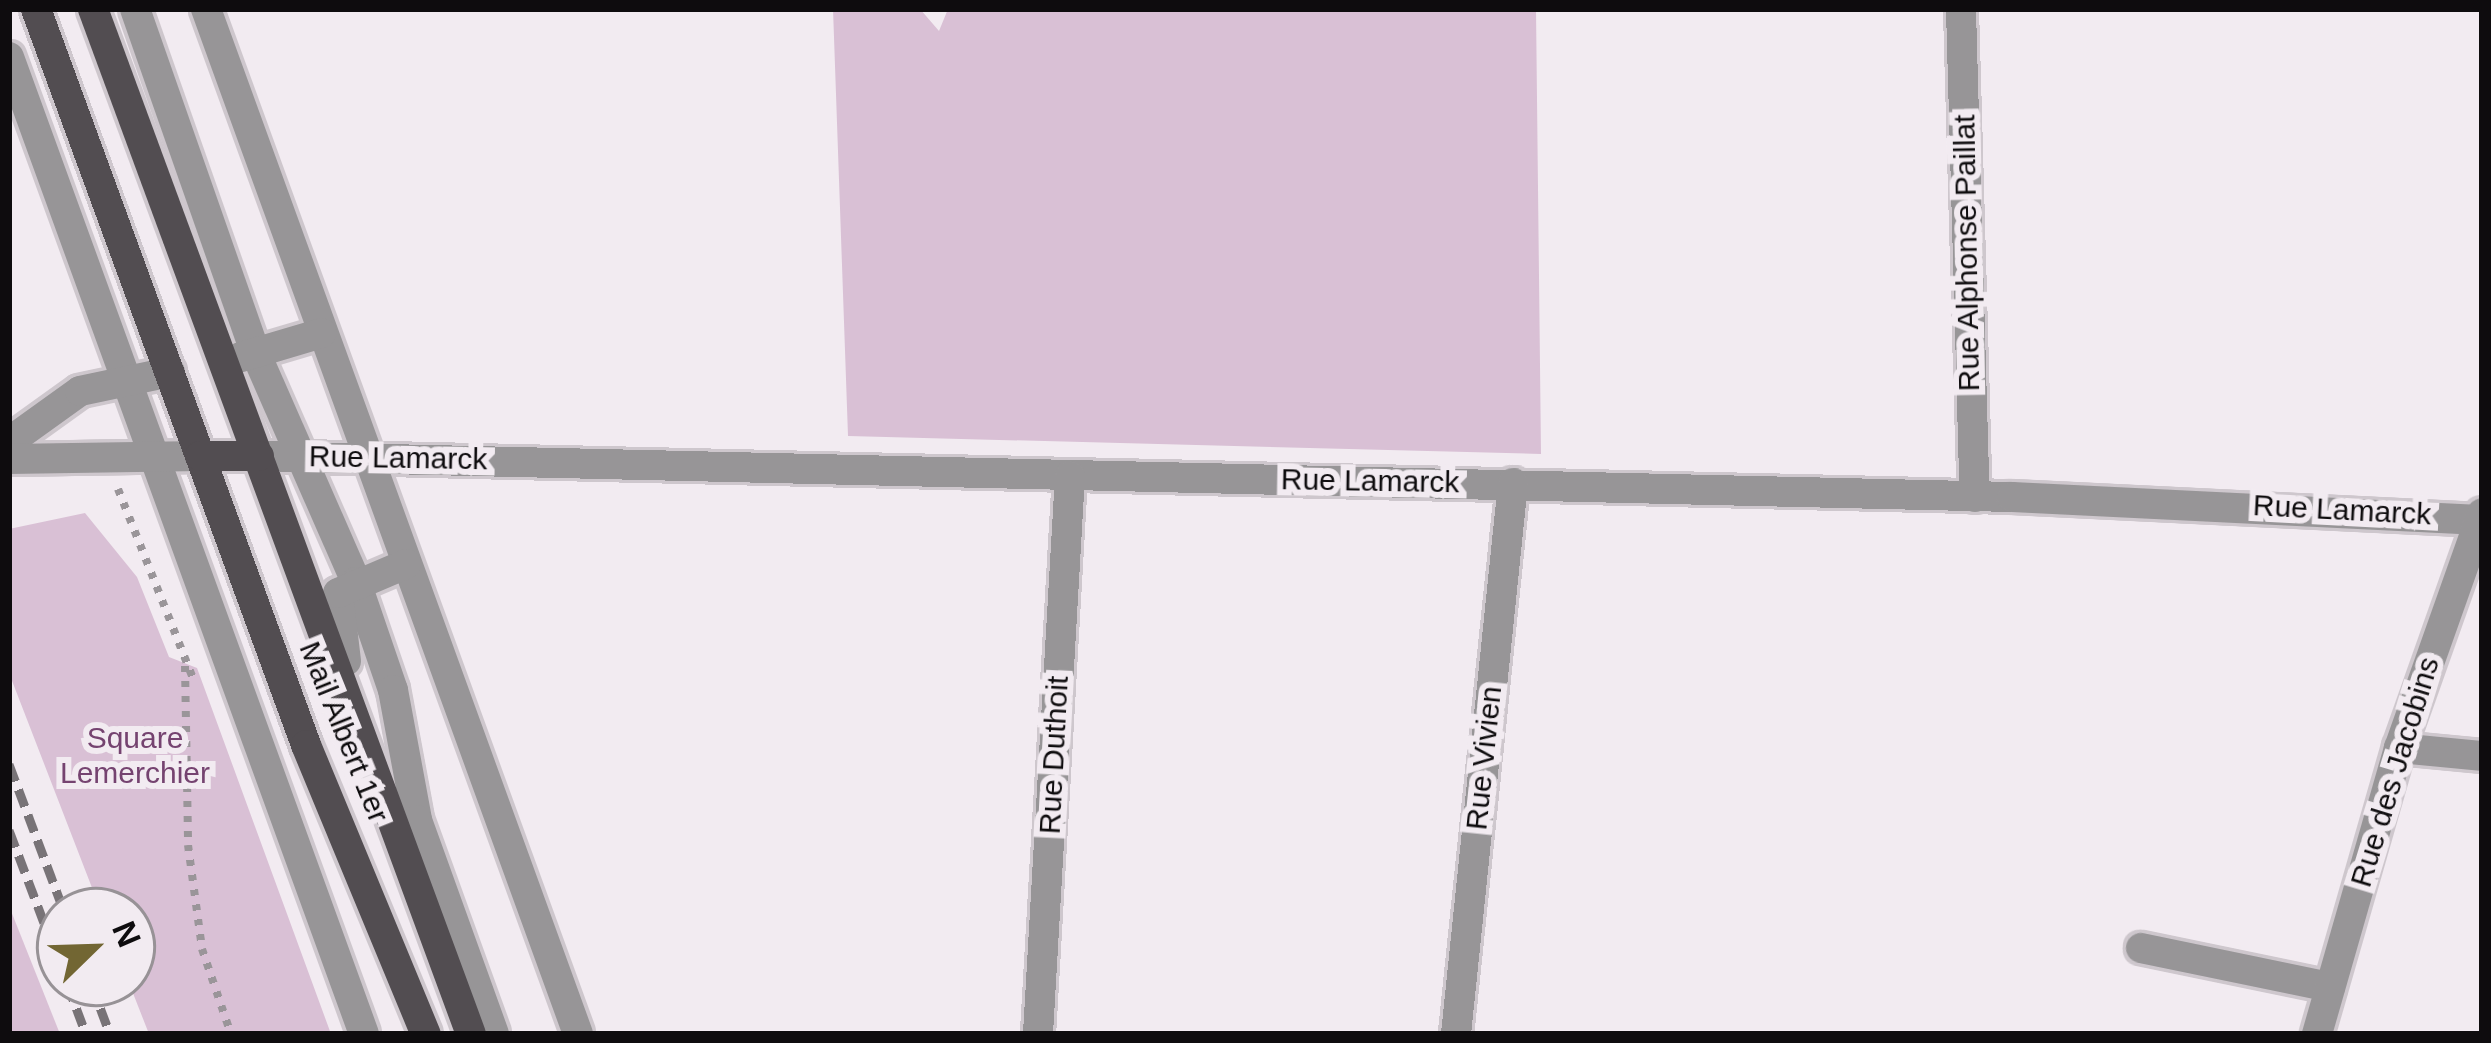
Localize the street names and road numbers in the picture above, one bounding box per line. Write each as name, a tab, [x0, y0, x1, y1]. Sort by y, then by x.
street label: Rue Alphonse Paillat	[1947, 113, 1987, 393]
street label: Rue Lamarck	[308, 438, 488, 478]
street label: Rue Lamarck	[1280, 461, 1460, 501]
street label: Rue Lamarck	[2252, 487, 2432, 533]
street label: Mail Albert 1er	[291, 636, 397, 828]
street label: Rue des Jacobins	[2343, 653, 2447, 891]
street label: Rue Duthoit	[1032, 675, 1076, 835]
street label: Rue Vivien	[1459, 684, 1509, 832]

